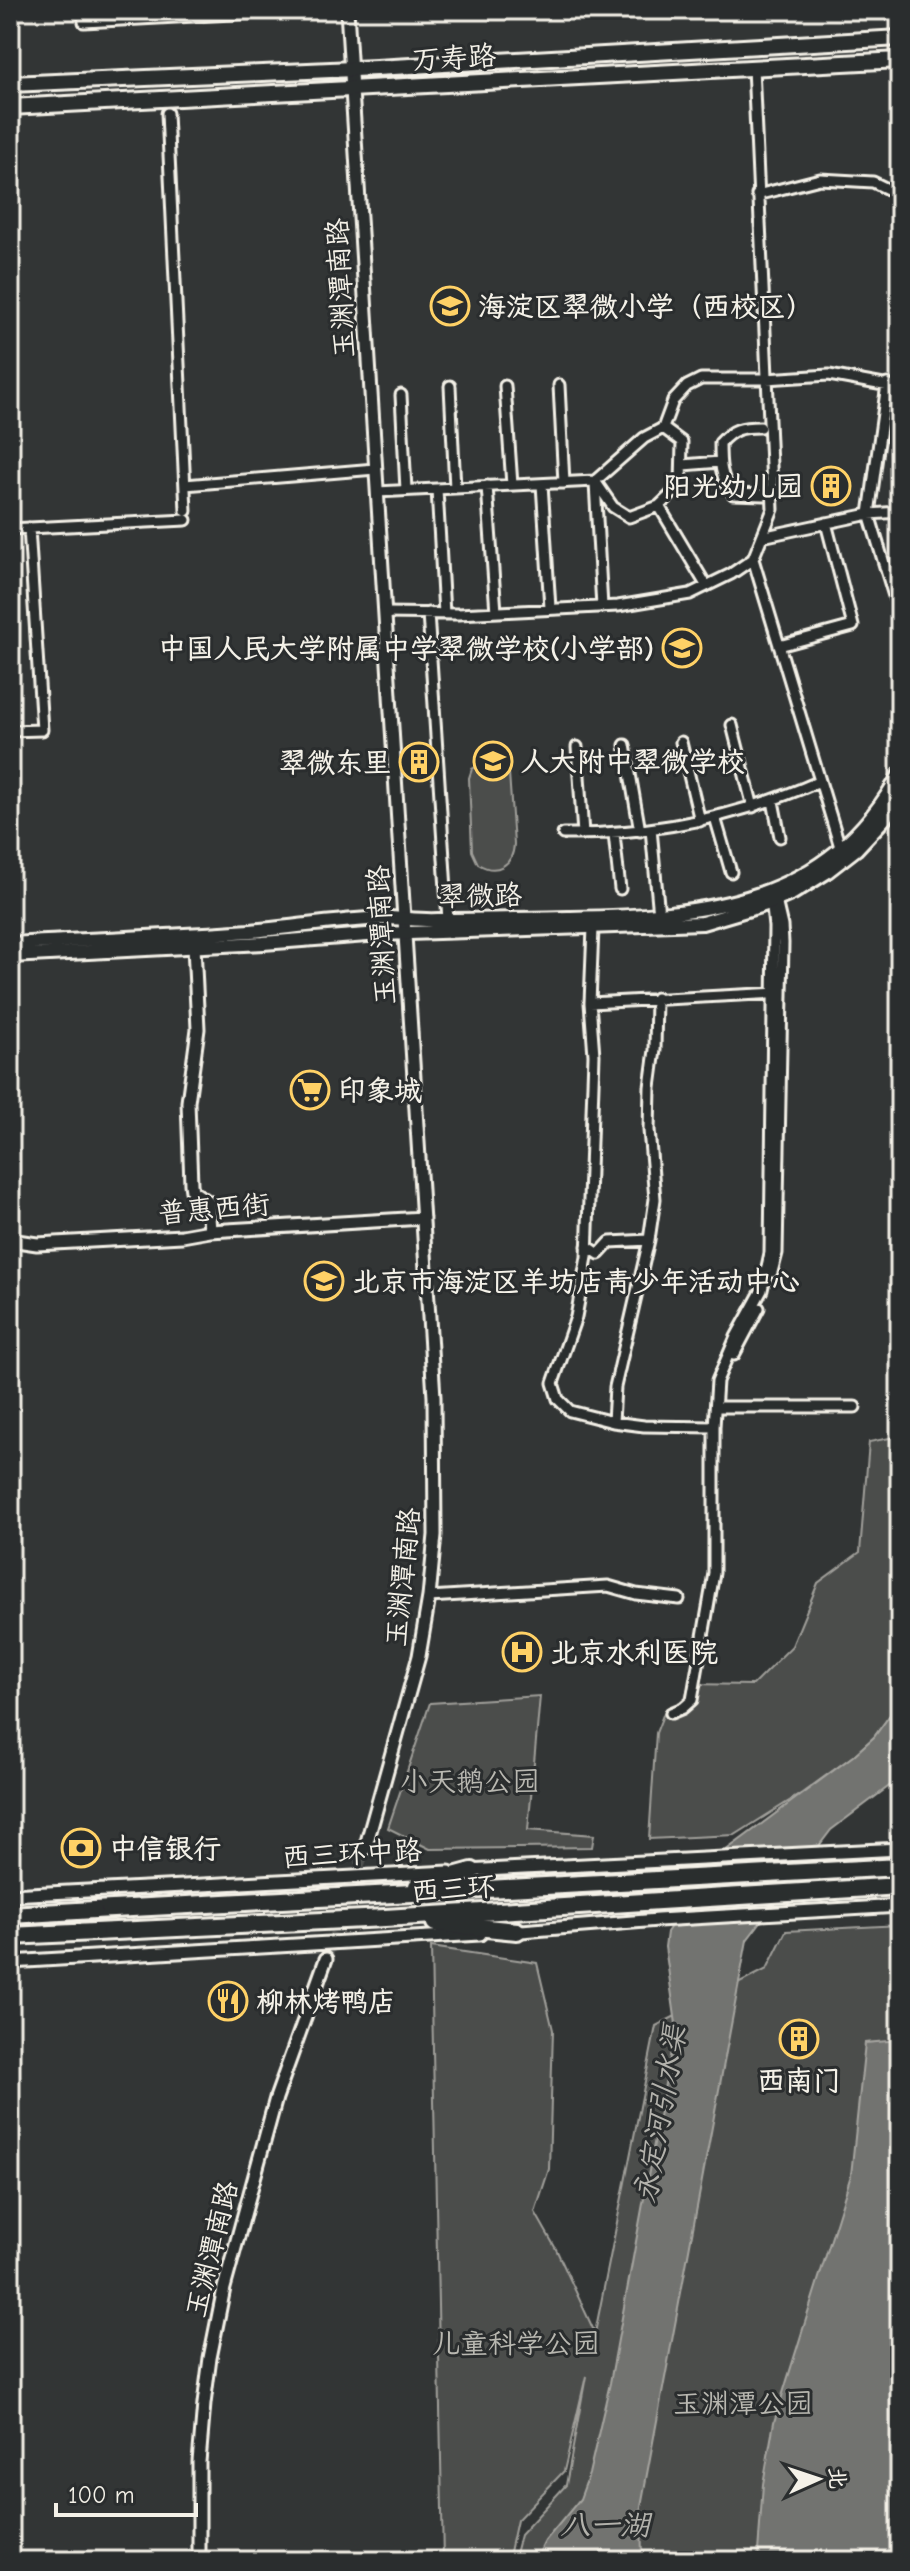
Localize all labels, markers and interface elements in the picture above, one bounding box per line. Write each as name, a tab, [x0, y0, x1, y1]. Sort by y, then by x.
street label: 万寿路	[411, 40, 497, 76]
street label: 玉渊潭南路	[321, 217, 361, 359]
school or university icon: 海淀区翠微小学（西校区）	[429, 285, 471, 327]
place label: 海淀区翠微小学（西校区）	[478, 291, 814, 323]
building icon: 阳光幼儿园	[810, 465, 852, 507]
place label: 阳光幼儿园	[663, 471, 803, 503]
school or university icon: 中国人民大学附属中学翠微学校(小学部)	[661, 627, 703, 669]
place label: 中国人民大学附属中学翠微学校(小学部)	[158, 633, 654, 665]
school or university icon: 人大附中翠微学校	[472, 740, 514, 782]
building icon: 翠微东里	[398, 741, 440, 783]
place label: 人大附中翠微学校	[521, 746, 745, 778]
place label: 翠微东里	[279, 747, 391, 779]
street label: 玉渊潭南路	[362, 864, 402, 1006]
street label: 翠微路	[438, 879, 522, 913]
supermarket icon: 印象城	[289, 1069, 331, 1111]
place label: 印象城	[338, 1075, 422, 1107]
street label: 普惠西街	[157, 1188, 271, 1230]
school or university icon: 北京市海淀区羊坊店青少年活动中心	[303, 1260, 345, 1302]
place label: 北京市海淀区羊坊店青少年活动中心	[352, 1266, 800, 1298]
street label: 玉渊潭南路	[380, 1506, 426, 1648]
hospital icon: 北京水利医院	[501, 1631, 543, 1673]
place label: 北京水利医院	[550, 1637, 718, 1669]
park label: 小天鹅公园	[400, 1766, 540, 1798]
bank icon: 中信银行	[60, 1827, 102, 1869]
place label: 中信银行	[109, 1833, 221, 1865]
street label: 西三环中路	[281, 1834, 423, 1874]
street label: 西三环	[410, 1870, 496, 1908]
restaurant icon: 柳林烤鸭店	[207, 1980, 249, 2022]
place label: 柳林烤鸭店	[256, 1986, 396, 2018]
building icon: 西南门	[778, 2018, 820, 2060]
water label: 永定河引水渠	[628, 2019, 694, 2206]
place label: 西南门	[757, 2065, 841, 2097]
street label: 玉渊潭南路	[180, 2177, 244, 2321]
park label: 儿童科学公园	[432, 2328, 600, 2360]
park label: 玉渊潭公园	[673, 2388, 813, 2420]
north arrow	[778, 2439, 858, 2519]
text: 北	[823, 2466, 851, 2490]
scale bar	[56, 2467, 196, 2517]
text: 100 m	[68, 2481, 135, 2509]
water label: 八一湖	[560, 2508, 653, 2543]

